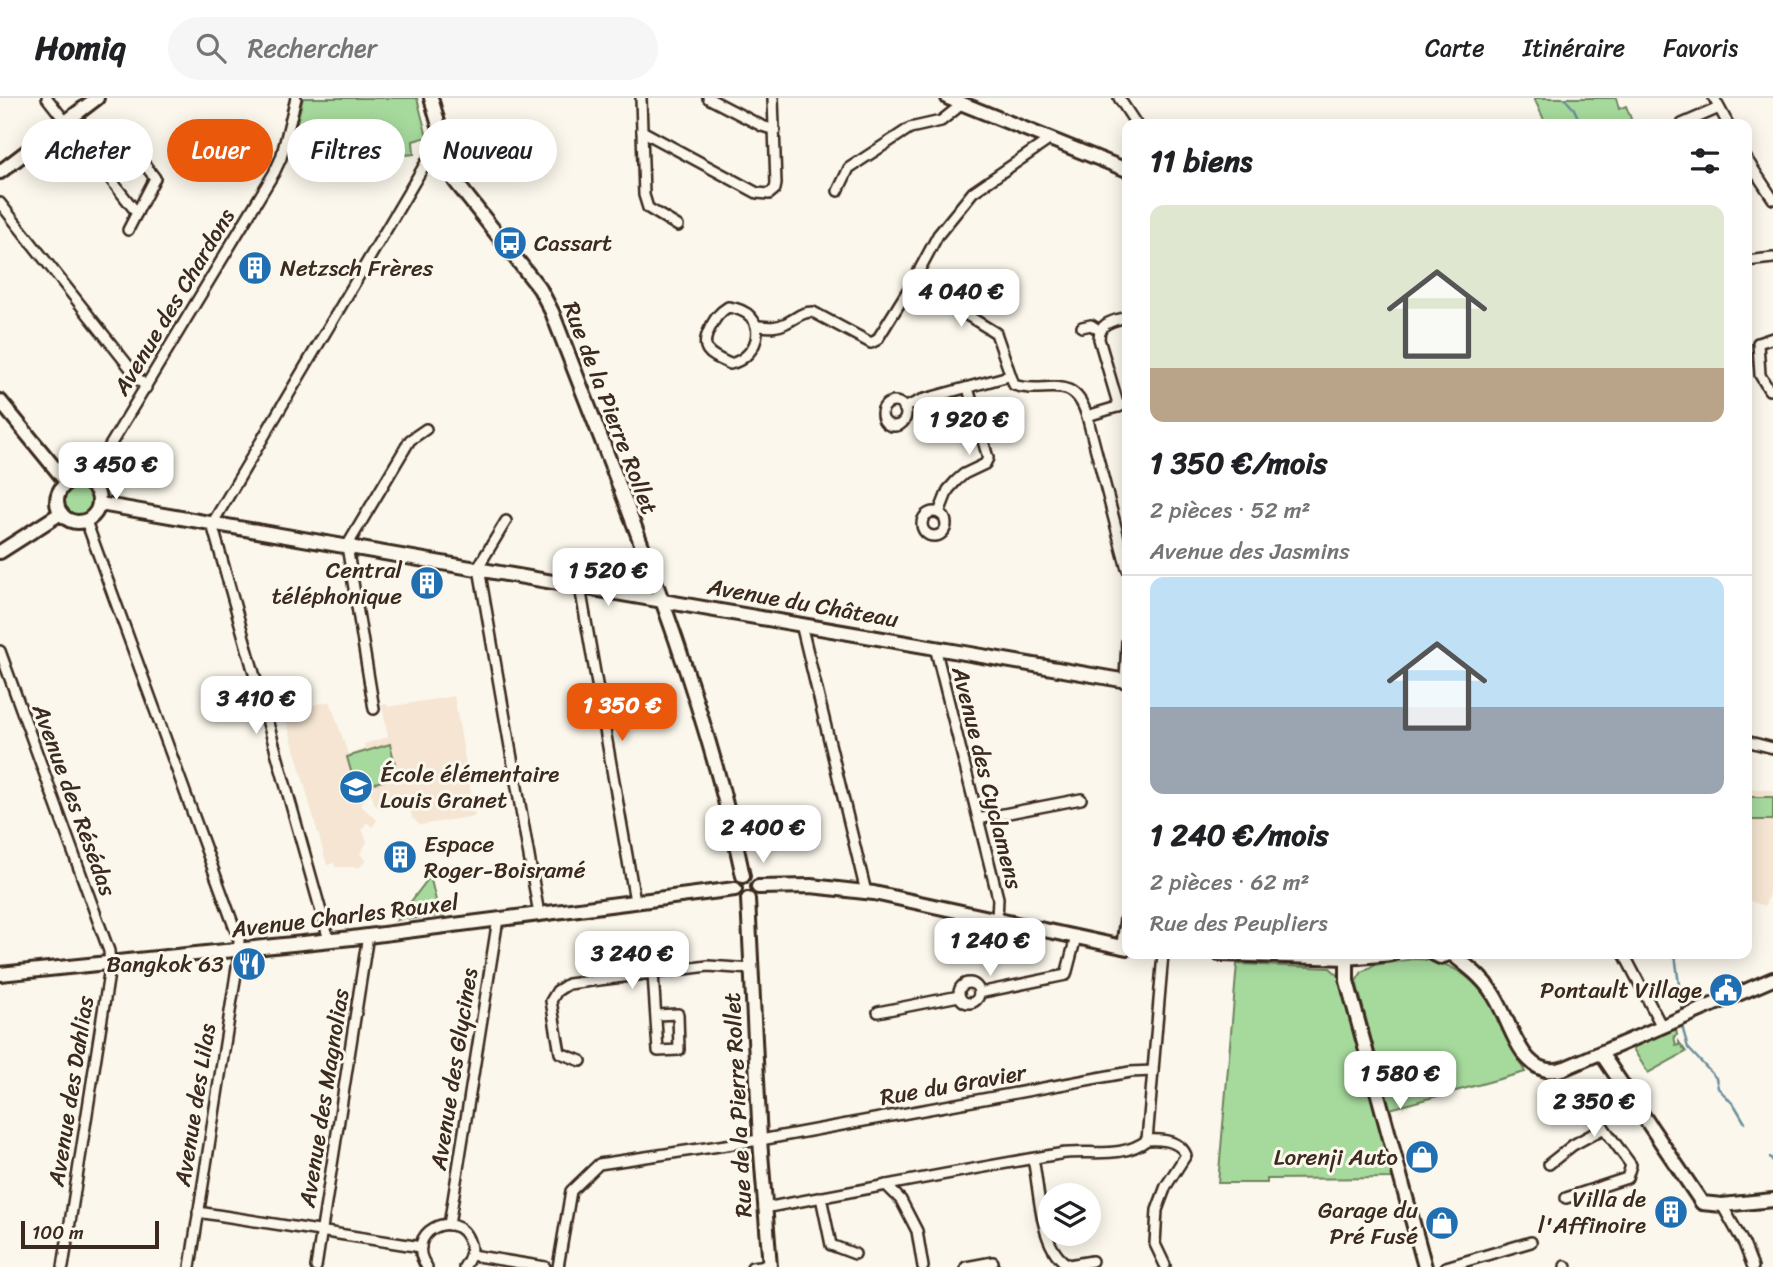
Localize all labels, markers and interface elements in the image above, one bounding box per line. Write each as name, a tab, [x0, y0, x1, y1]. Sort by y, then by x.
search box	[168, 17, 658, 80]
text: Homiq	[35, 19, 126, 77]
text: Rechercher	[248, 25, 377, 71]
text: Carte	[1425, 27, 1485, 69]
text: Itinéraire	[1523, 27, 1625, 69]
text: Favoris	[1663, 27, 1738, 69]
icon: search	[192, 29, 230, 67]
chip: Acheter	[21, 119, 153, 182]
chip: Louer	[167, 119, 273, 182]
chip: Filtres	[287, 119, 405, 182]
chip: Nouveau	[419, 119, 557, 182]
text: 11 biens	[1150, 134, 1252, 188]
icon: filters	[1686, 142, 1724, 180]
street label: Avenue des Chardons	[101, 200, 247, 405]
place label: Cassart	[534, 223, 612, 264]
bus stop icon: Cassart	[491, 224, 529, 262]
place label: Netzsch Frères	[280, 248, 434, 289]
building icon: Netzsch Frères	[236, 249, 274, 287]
icon: home	[1374, 251, 1500, 377]
pin: 4 040 €	[896, 270, 1026, 329]
text: 4 040 €	[918, 271, 1004, 312]
street label: Rue de la Pierre Rollet	[550, 295, 670, 521]
pin: 1 920 €	[904, 398, 1034, 457]
text: 1 920 €	[929, 399, 1009, 440]
text: 1 350 €/mois	[1150, 436, 1327, 490]
pin: 3 450 €	[51, 442, 181, 502]
text: 3 450 €	[75, 444, 157, 485]
text: 2 pièces · 52 m²	[1150, 490, 1310, 531]
text: Avenue des Jasmins	[1150, 531, 1350, 572]
pin: 1 520 €	[543, 548, 673, 608]
place label: Central téléphonique	[272, 550, 402, 617]
text: 1 520 €	[569, 550, 647, 591]
building icon: Central téléphonique	[408, 564, 446, 602]
street label: Avenue du Château	[703, 566, 903, 640]
icon: home	[1374, 623, 1500, 749]
street label: Avenue des Cyclamens	[939, 661, 1035, 894]
pin: 3 410 €	[191, 676, 321, 736]
text: 3 410 €	[217, 678, 295, 719]
pin: 1 350 €	[557, 684, 687, 743]
text: 1 350 €	[583, 685, 661, 726]
street label: Avenue des Résédas	[20, 697, 128, 902]
place label: École élémentaire Louis Granet	[380, 754, 559, 821]
school or university icon: École élémentaire Louis Granet	[337, 768, 375, 806]
pin: 2 400 €	[698, 806, 828, 865]
text: 2 400 €	[721, 807, 805, 848]
text: 1 240 €/mois	[1150, 808, 1329, 862]
place label: Espace Roger-Boisramé	[424, 824, 586, 891]
building icon: Espace Roger-Boisramé	[381, 838, 419, 876]
text: 2 pièces · 62 m²	[1150, 862, 1309, 903]
street label: Avenue Charles Rouxel	[228, 882, 461, 950]
text: Rue des Peupliers	[1150, 903, 1328, 944]
pin: 1 240 €	[925, 918, 1055, 978]
text: 1 240 €	[950, 920, 1030, 961]
pin: 3 240 €	[567, 932, 697, 991]
text: 3 240 €	[591, 933, 673, 974]
place label: Bangkok 63	[106, 944, 224, 985]
restaurant icon: Bangkok 63	[230, 945, 268, 983]
street label: Avenue des Glycines	[418, 964, 490, 1174]
place label: Pontault Village	[1540, 970, 1702, 1011]
public building icon: Pontault Village	[1707, 971, 1745, 1009]
street label: Avenue des Magnolias	[286, 985, 362, 1211]
street label: Rue de la Pierre Rollet	[712, 991, 764, 1219]
street label: Avenue des Dahlias	[36, 992, 106, 1190]
street label: Avenue des Lilas	[162, 1020, 228, 1190]
street label: Rue du Gravier	[877, 1052, 1031, 1118]
pin: 1 580 €	[1335, 1052, 1465, 1111]
text: 1 580 €	[1360, 1053, 1440, 1094]
pin: 2 350 €	[1529, 1080, 1659, 1139]
text: 2 350 €	[1553, 1081, 1635, 1122]
place label: Lorenji Auto	[1274, 1137, 1398, 1178]
shop icon: Lorenji Auto	[1403, 1138, 1441, 1176]
place label: Villa de l'Affinoire	[1538, 1179, 1646, 1246]
map controls	[1038, 1183, 1101, 1246]
button: layers	[1038, 1183, 1101, 1246]
place label: Garage du Pré Fusé	[1318, 1190, 1419, 1257]
building icon: Villa de l'Affinoire	[1652, 1193, 1690, 1231]
shop icon: Garage du Pré Fusé	[1423, 1204, 1461, 1242]
text: 100 m	[32, 1216, 84, 1249]
scale bar	[21, 1218, 159, 1250]

